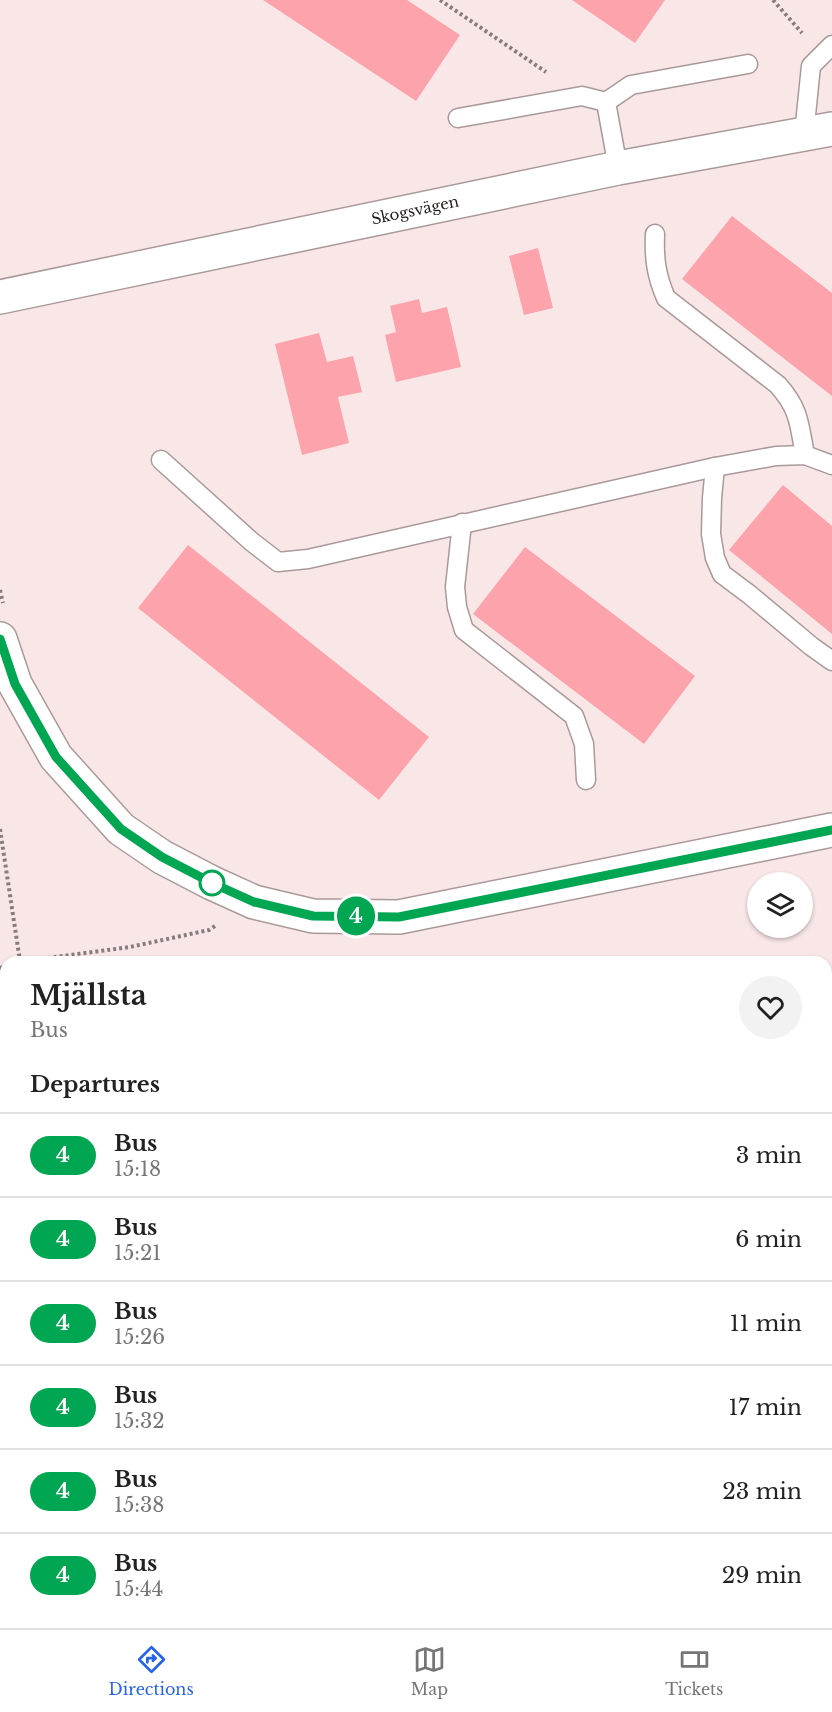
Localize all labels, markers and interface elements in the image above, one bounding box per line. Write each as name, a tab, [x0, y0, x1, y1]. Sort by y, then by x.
street label: Skogsvägen	[370, 191, 460, 229]
unlabelled marker	[199, 870, 225, 896]
map controls	[747, 872, 813, 938]
button: layers	[747, 872, 813, 938]
line badge: 4	[336, 896, 376, 936]
text: 4	[349, 903, 363, 929]
button: heart	[739, 976, 802, 1039]
text: Mjällsta	[30, 978, 147, 1013]
text: Bus	[30, 1018, 68, 1042]
text: Departures	[30, 1071, 160, 1098]
text: Bus	[114, 1130, 157, 1157]
text: 4	[56, 1142, 70, 1168]
text: 3 min	[736, 1142, 802, 1169]
text: 15:18	[114, 1157, 161, 1181]
text: Bus	[114, 1214, 157, 1241]
text: 4	[56, 1226, 70, 1252]
text: 6 min	[735, 1226, 802, 1253]
text: 15:21	[114, 1241, 161, 1265]
text: Bus	[114, 1298, 157, 1325]
text: 4	[56, 1310, 70, 1336]
text: 11 min	[730, 1310, 802, 1337]
text: 15:26	[114, 1325, 165, 1349]
text: Bus	[114, 1382, 157, 1409]
text: 4	[56, 1394, 70, 1420]
text: 17 min	[729, 1394, 802, 1421]
text: 15:32	[114, 1409, 165, 1433]
text: Bus	[114, 1466, 157, 1493]
text: 4	[56, 1478, 70, 1504]
text: 23 min	[722, 1478, 802, 1505]
text: 15:38	[114, 1493, 164, 1517]
text: Bus	[114, 1550, 157, 1577]
text: 4	[56, 1562, 70, 1588]
text: 29 min	[722, 1562, 802, 1589]
text: 15:44	[114, 1577, 163, 1601]
tab: Directions	[109, 1643, 194, 1699]
tab: Map	[411, 1643, 448, 1699]
tab: Tickets	[665, 1643, 723, 1699]

